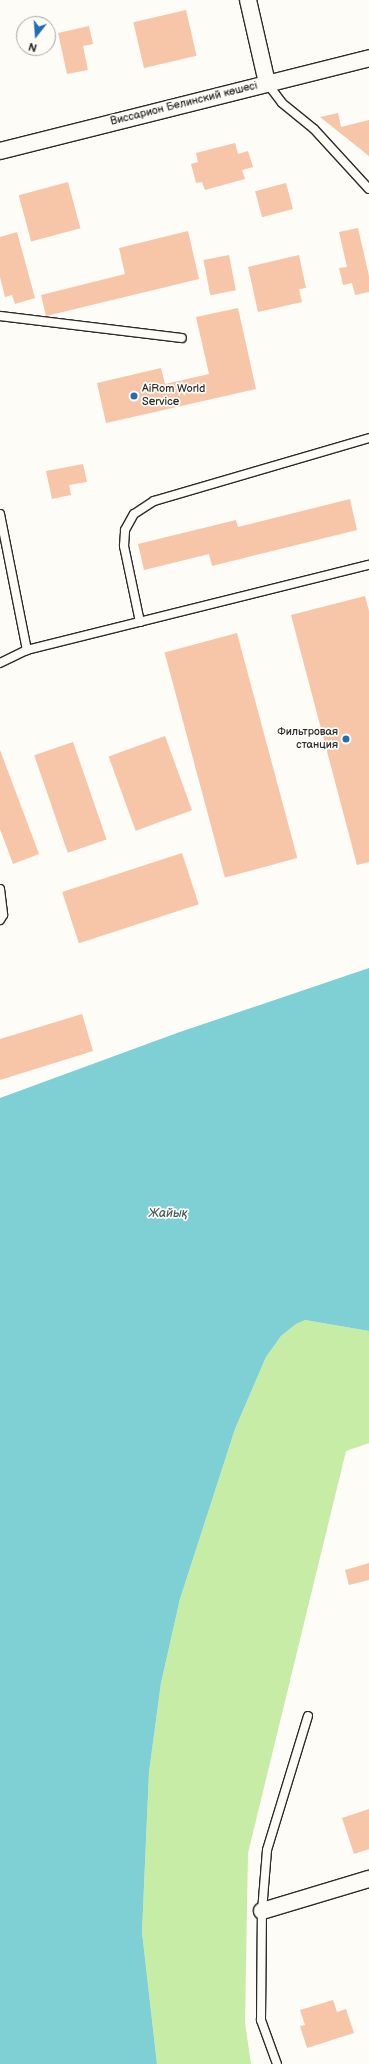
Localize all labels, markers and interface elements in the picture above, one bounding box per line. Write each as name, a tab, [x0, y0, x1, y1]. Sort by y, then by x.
north arrow	[16, 16, 56, 56]
text: N	[27, 40, 38, 54]
street label: Виссарион Белинский көшесі	[109, 79, 259, 129]
place label: AiRom World Service	[142, 383, 206, 409]
marker: AiRom World Service	[129, 391, 139, 401]
place label: Фильтровая станция	[277, 726, 338, 752]
marker: Фильтровая станция	[341, 734, 351, 744]
water label: Жайық	[148, 1207, 188, 1221]

